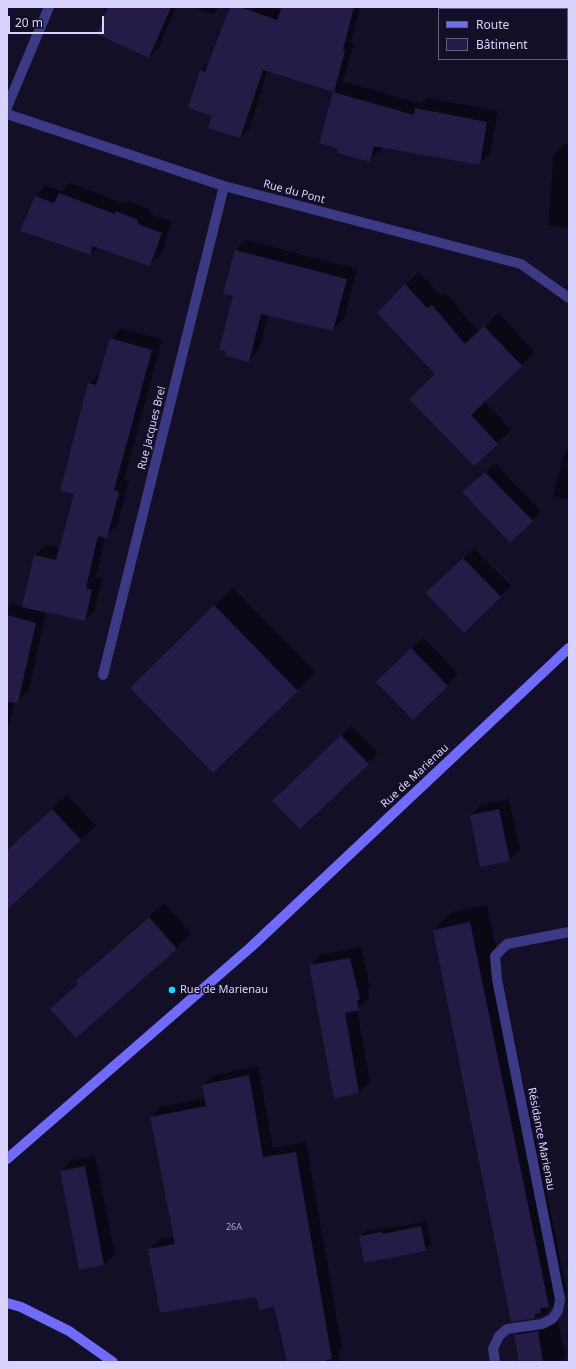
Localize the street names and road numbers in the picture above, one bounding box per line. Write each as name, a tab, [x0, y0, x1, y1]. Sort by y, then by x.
street label: Rue du Pont	[262, 177, 326, 207]
street label: Rue Jacques Brel	[135, 385, 169, 471]
street label: Rue de Marienau	[378, 741, 452, 811]
street label: Résidance Marienau	[525, 1086, 557, 1192]

